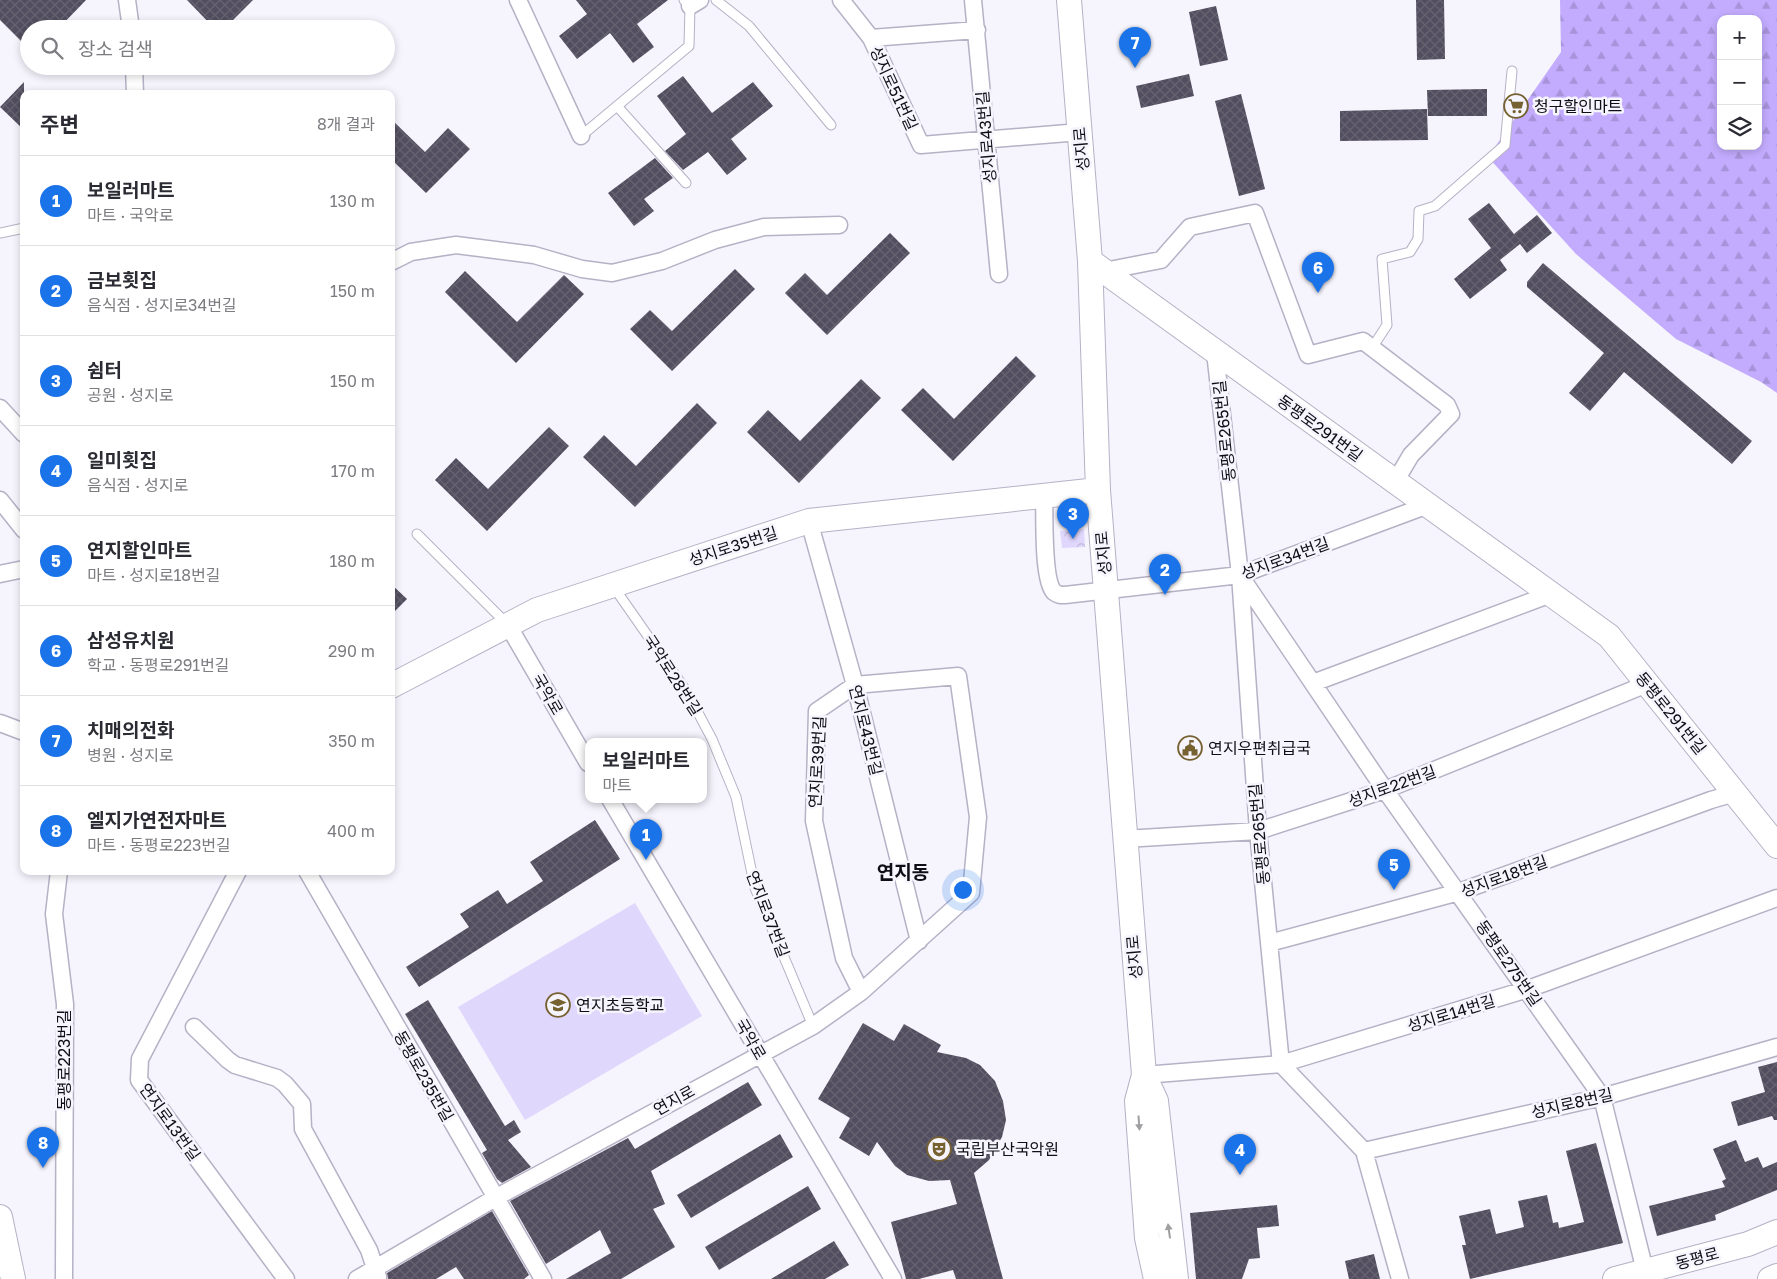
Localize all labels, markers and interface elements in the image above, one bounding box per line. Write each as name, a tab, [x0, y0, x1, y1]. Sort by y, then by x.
map controls	[1717, 15, 1762, 150]
button: +	[1717, 15, 1762, 60]
search box	[20, 20, 395, 75]
pin: 7	[1119, 27, 1151, 68]
icon: search	[38, 34, 66, 62]
text: 장소 검색	[78, 37, 153, 60]
street label: 성지로51번길	[866, 43, 922, 133]
button: −	[1717, 60, 1762, 105]
street label: 성지로43번길	[972, 90, 1000, 184]
supermarket icon: 청구할인마트	[1503, 93, 1529, 119]
place label: 청구할인마트	[1534, 96, 1622, 116]
button: layers	[1717, 105, 1762, 150]
text: 주변	[40, 111, 79, 137]
text: 8개 결과	[317, 114, 375, 134]
street label: 성지로	[1069, 126, 1093, 172]
text: 보일러마트	[87, 178, 174, 201]
text: 1	[52, 191, 60, 211]
text: 130 m	[330, 191, 375, 211]
text: 마트 · 국악로	[87, 205, 173, 225]
pin: 6	[1302, 252, 1334, 293]
text: 금보횟집	[87, 268, 157, 291]
text: 2	[51, 281, 61, 301]
text: 150 m	[330, 281, 375, 301]
text: 음식점 · 성지로34번길	[87, 295, 237, 315]
text: 쉼터	[87, 358, 122, 381]
text: 3	[51, 371, 61, 391]
text: 150 m	[330, 371, 375, 391]
street label: 동평로265번길	[1209, 379, 1239, 483]
text: 공원 · 성지로	[87, 385, 173, 405]
street label: 동평로291번길	[1274, 390, 1366, 466]
text: 일미횟집	[87, 448, 157, 471]
text: 4	[51, 461, 61, 481]
text: 170 m	[331, 461, 375, 481]
text: 음식점 · 성지로	[87, 475, 188, 495]
pin: 3	[1057, 498, 1089, 539]
street label: 성지로35번길	[686, 522, 780, 570]
street label: 성지로	[1091, 530, 1115, 576]
street label: 성지로34번길	[1238, 533, 1332, 583]
text: 연지할인마트	[87, 538, 192, 561]
text: 5	[51, 551, 61, 571]
text: 180 m	[329, 551, 375, 571]
pin: 2	[1149, 554, 1181, 595]
text: 마트 · 성지로18번길	[87, 565, 220, 585]
text: 삼성유치원	[87, 628, 174, 651]
street label: 국악로28번길	[639, 631, 707, 719]
text: 6	[51, 641, 61, 661]
text: 290 m	[328, 641, 375, 661]
text: 학교 · 동평로291번길	[87, 655, 230, 675]
street label: 동평로291번길	[1632, 668, 1710, 758]
street label: 국악로	[528, 670, 568, 718]
street label: 연지로43번길	[845, 683, 887, 777]
street label: 연지로39번길	[805, 715, 829, 809]
text: 치매의전화	[87, 718, 174, 741]
text: 7	[52, 731, 60, 751]
text: 350 m	[328, 731, 375, 751]
public building icon: 연지우편취급국	[1177, 735, 1203, 761]
popup	[585, 738, 707, 803]
place label: 연지우편취급국	[1208, 738, 1311, 758]
text: 병원 · 성지로	[87, 745, 173, 765]
text: 보일러마트	[602, 748, 690, 771]
street label: 성지로22번길	[1345, 761, 1439, 811]
text: 마트	[602, 775, 632, 795]
street label: 동평로265번길	[1245, 782, 1273, 886]
text: 엘지가연전자마트	[87, 808, 227, 831]
pin: 1	[630, 819, 662, 860]
text: 8	[51, 821, 61, 841]
text: 400 m	[327, 821, 375, 841]
text: 마트 · 동평로223번길	[87, 835, 231, 855]
pin: 5	[1378, 849, 1410, 890]
street label: 성지로18번길	[1458, 851, 1550, 901]
district label: 연지동	[877, 860, 929, 883]
street label: 연지로37번길	[742, 868, 794, 960]
your location	[950, 877, 976, 903]
street label: 동평로275번길	[1472, 916, 1546, 1010]
street label: 성지로	[1122, 934, 1146, 980]
street label: 성지로14번길	[1405, 990, 1497, 1036]
school or university icon: 연지초등학교	[545, 992, 571, 1018]
place label: 연지초등학교	[576, 995, 664, 1015]
street label: 동평로223번길	[54, 1009, 74, 1111]
street label: 국악로	[731, 1015, 771, 1063]
street label: 동평로235번길	[390, 1027, 458, 1125]
street label: 연지로13번길	[135, 1079, 205, 1165]
street label: 연지로	[650, 1080, 698, 1119]
street label: 성지로8번길	[1529, 1084, 1615, 1122]
one-way arrow	[1135, 1116, 1143, 1132]
pin: 8	[27, 1127, 59, 1168]
pin: 4	[1224, 1134, 1256, 1175]
theatre icon: 국립부산국악원	[926, 1136, 952, 1162]
place label: 국립부산국악원	[956, 1139, 1059, 1159]
one-way arrow	[1165, 1222, 1173, 1238]
street label: 동평로	[1673, 1243, 1721, 1273]

